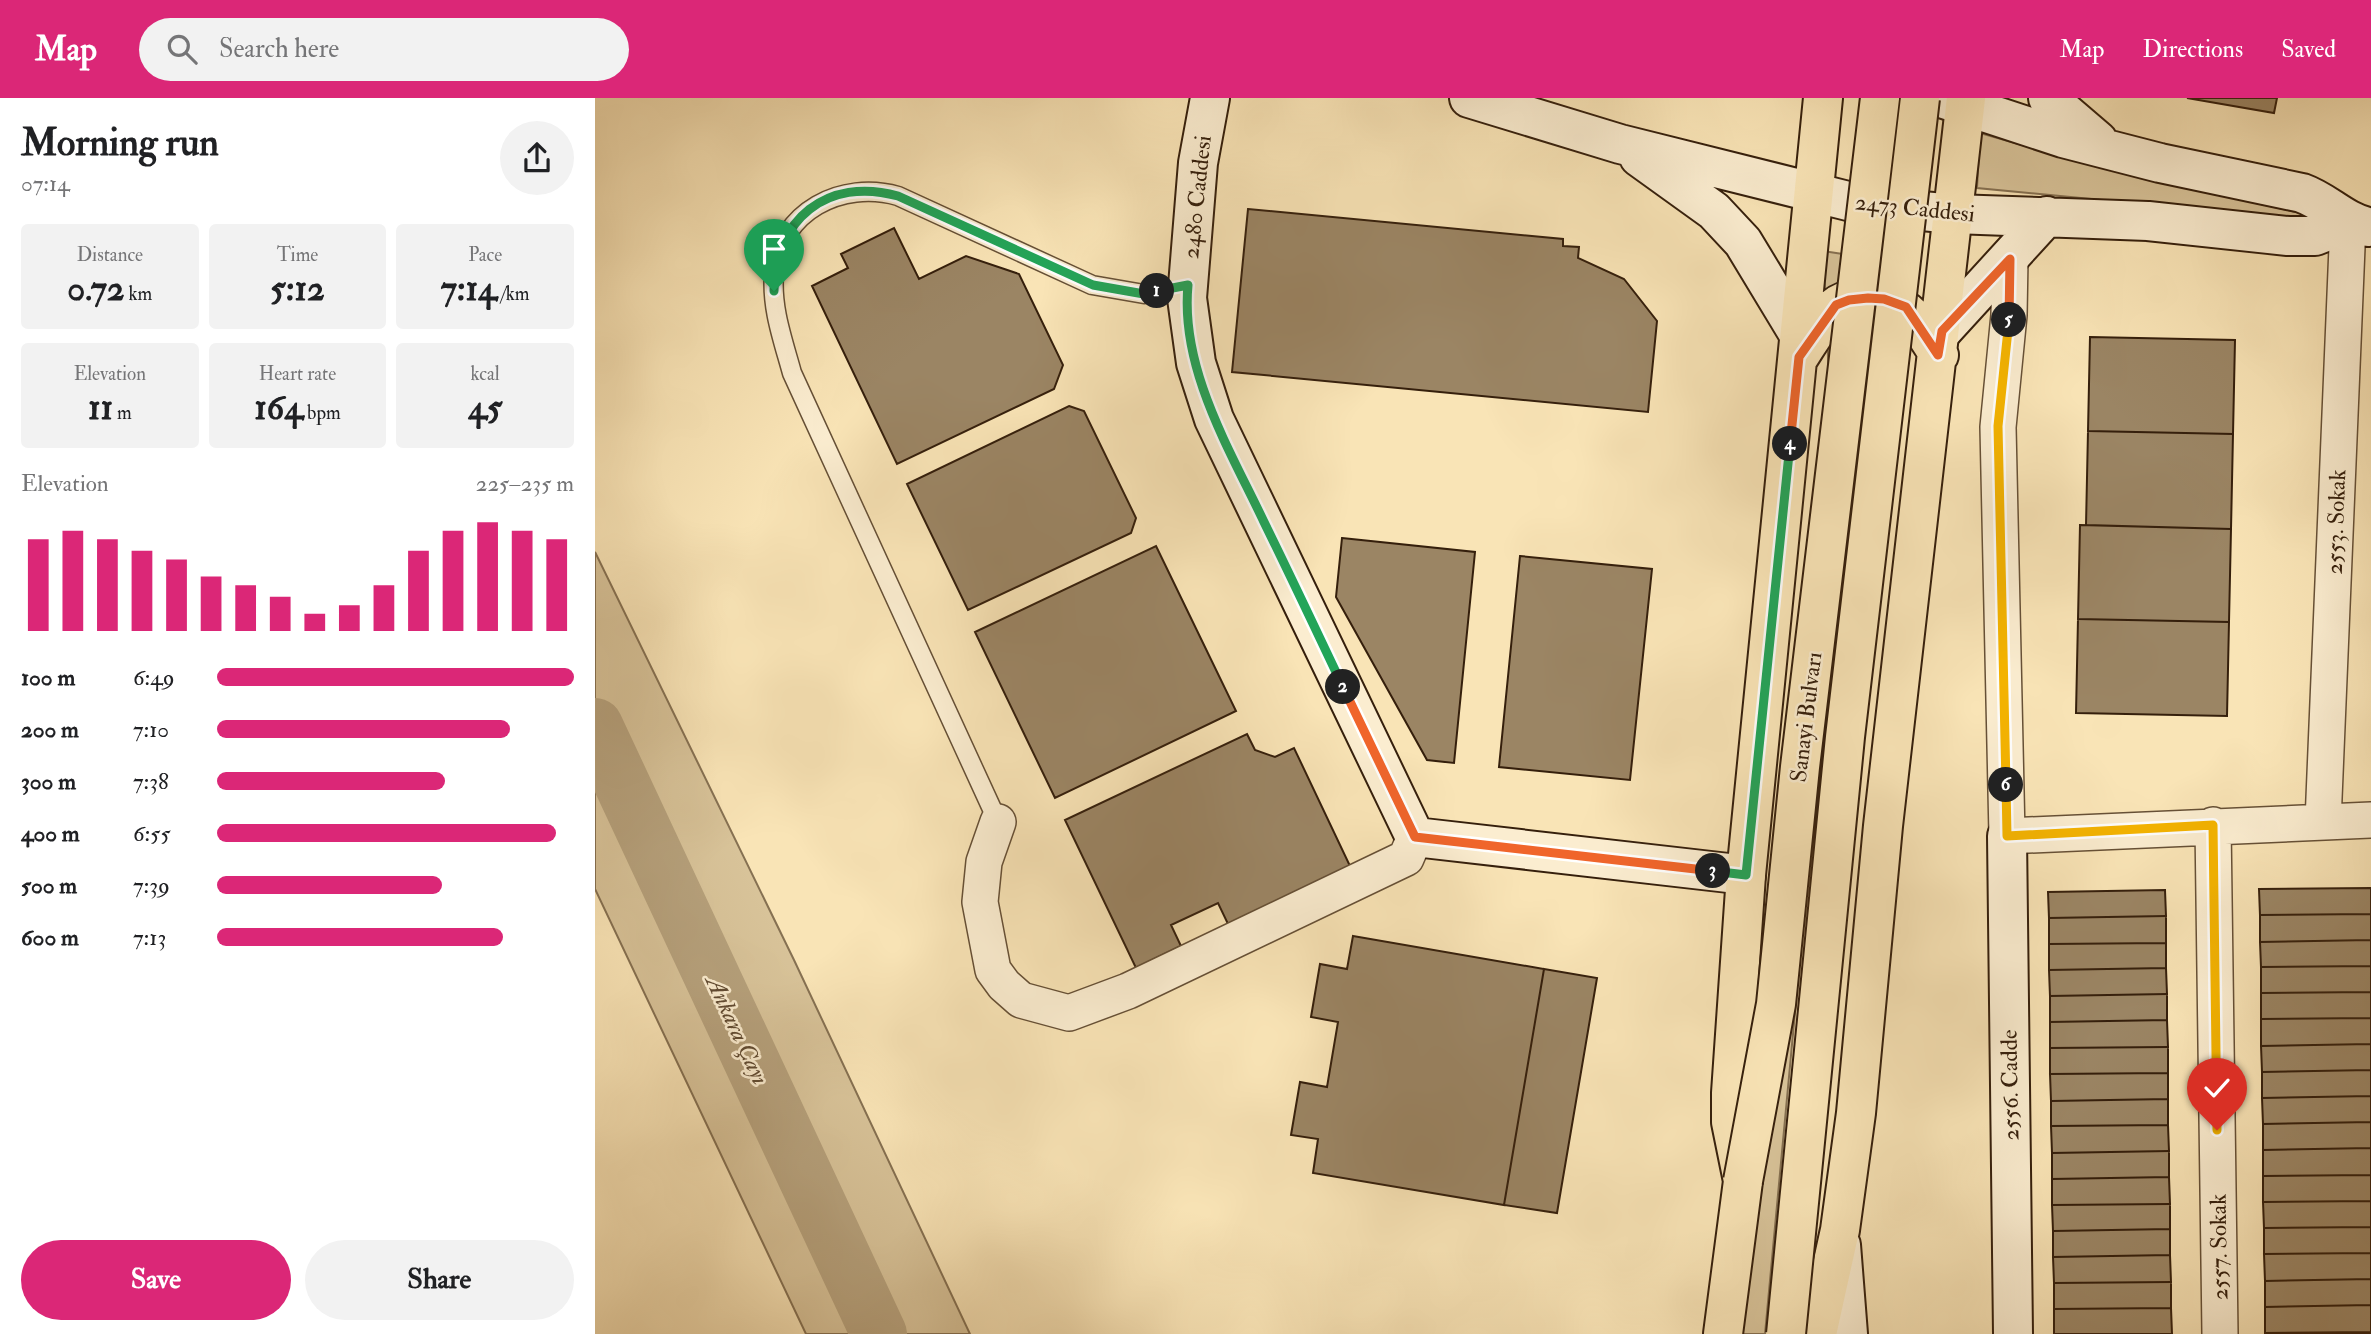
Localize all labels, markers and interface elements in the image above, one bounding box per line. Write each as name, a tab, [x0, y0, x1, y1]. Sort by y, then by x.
search box	[139, 18, 629, 81]
text: Map	[35, 29, 97, 70]
icon: search	[163, 30, 201, 68]
text: Search here	[219, 33, 339, 65]
text: Map	[2059, 34, 2104, 65]
text: Directions	[2142, 34, 2243, 65]
text: Saved	[2281, 34, 2336, 65]
text: Morning run	[21, 119, 219, 167]
button: share	[500, 121, 574, 195]
street label: 2480 Caddesi	[1176, 134, 1218, 260]
text: 07:14	[21, 169, 70, 198]
street label: 2473 Caddesi	[1854, 187, 1976, 229]
pin	[744, 219, 804, 291]
icon: arrive	[755, 230, 793, 268]
text: Distance	[77, 243, 143, 267]
text: Time	[277, 243, 318, 267]
text: Pace	[468, 243, 502, 267]
text: 0.72	[67, 267, 125, 311]
text: 5:12	[270, 267, 325, 311]
text: 7:14	[441, 267, 497, 311]
pin: 1	[1139, 274, 1175, 308]
text: 1	[1153, 278, 1160, 302]
text: km	[125, 282, 152, 306]
text: /km	[497, 282, 530, 306]
pin: 5	[1991, 302, 2027, 338]
text: 5	[2004, 307, 2013, 331]
text: Elevation	[74, 362, 146, 386]
text: Heart rate	[259, 362, 336, 386]
text: kcal	[471, 362, 500, 386]
text: 11	[88, 386, 113, 430]
text: 164	[254, 386, 303, 430]
text: 45	[468, 386, 502, 430]
text: m	[113, 401, 132, 425]
text: bpm	[303, 401, 341, 425]
pin: 4	[1773, 426, 1807, 462]
text: 4	[1784, 431, 1795, 455]
text: Elevation	[21, 469, 109, 498]
text: 225–235 m	[476, 469, 574, 498]
street label: 2553. Sokak	[2320, 469, 2352, 575]
street label: Sanayi Bulvarı	[1784, 650, 1828, 784]
text: 100 m	[21, 663, 75, 692]
text: 6:49	[133, 663, 174, 692]
pin: 2	[1325, 670, 1361, 704]
text: 2	[1338, 674, 1347, 698]
text: 200 m	[21, 715, 79, 744]
text: 7:10	[133, 715, 169, 744]
text: 300 m	[21, 767, 76, 796]
text: 7:38	[133, 767, 169, 796]
pin: 6	[1989, 768, 2023, 802]
text: 6	[2001, 772, 2010, 796]
text: 400 m	[21, 819, 80, 848]
text: 6:55	[133, 819, 171, 848]
pin: 3	[1695, 854, 1731, 888]
text: 3	[1709, 858, 1716, 882]
text: 500 m	[21, 871, 77, 900]
text: 7:39	[133, 871, 170, 900]
text: 600 m	[21, 923, 79, 952]
text: 7:13	[133, 923, 166, 952]
water label: Ankara Çayı	[697, 968, 776, 1090]
street label: 2556. Cadde	[1995, 1029, 2025, 1141]
pin	[2187, 1058, 2247, 1130]
icon: check	[2198, 1069, 2236, 1107]
street label: 2557. Sokak	[2204, 1194, 2234, 1300]
button: Save	[21, 1240, 291, 1320]
button: Share	[305, 1240, 574, 1320]

